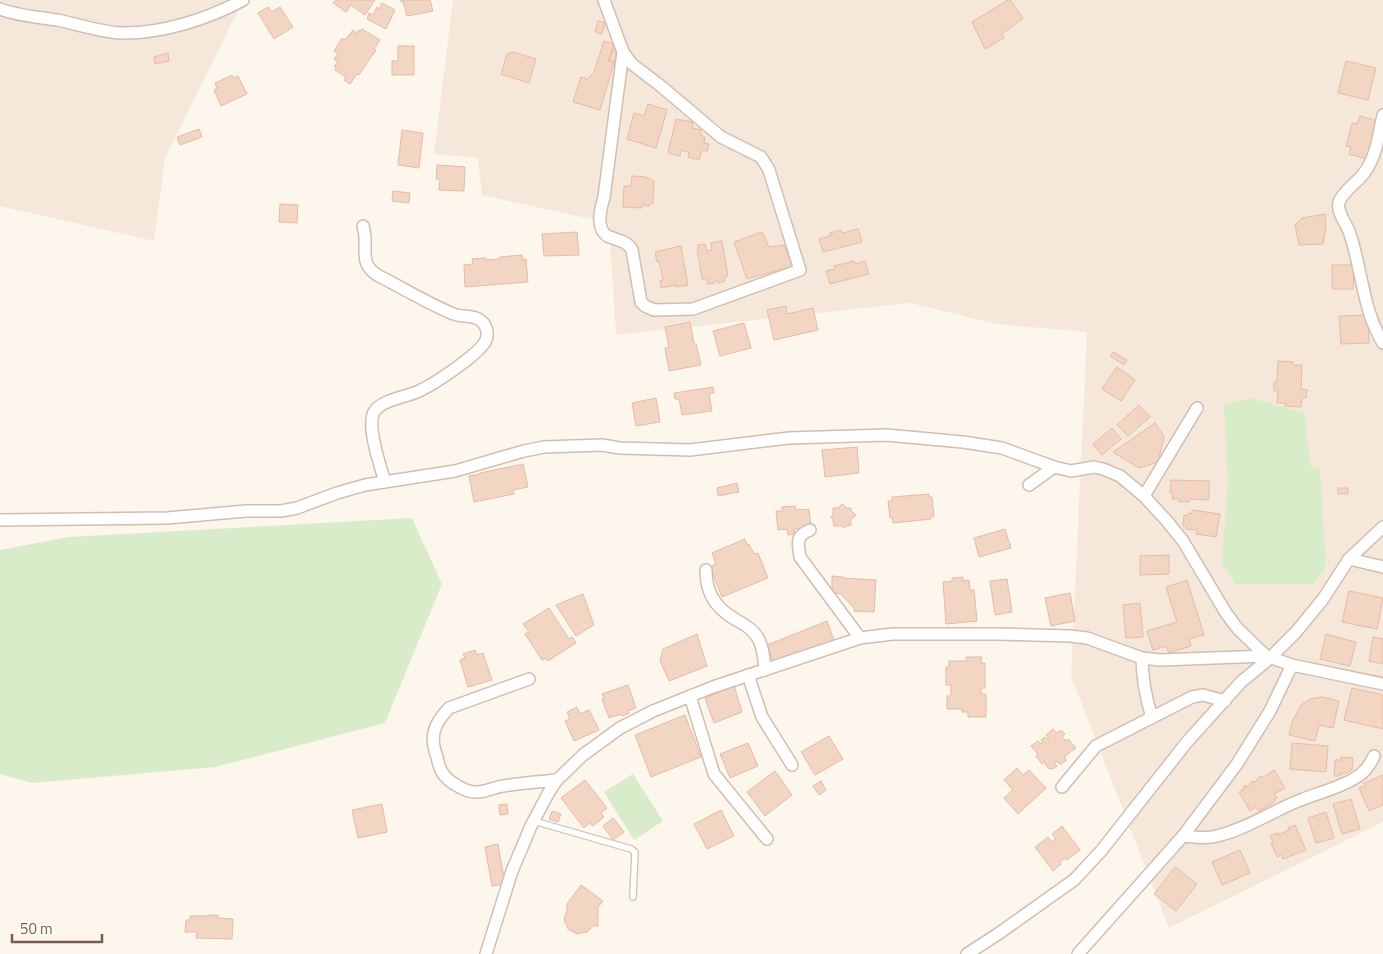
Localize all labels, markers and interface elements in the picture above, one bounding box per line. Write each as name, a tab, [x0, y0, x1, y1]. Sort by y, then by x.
scale bar	[12, 912, 102, 944]
text: 50 m	[20, 917, 53, 940]

